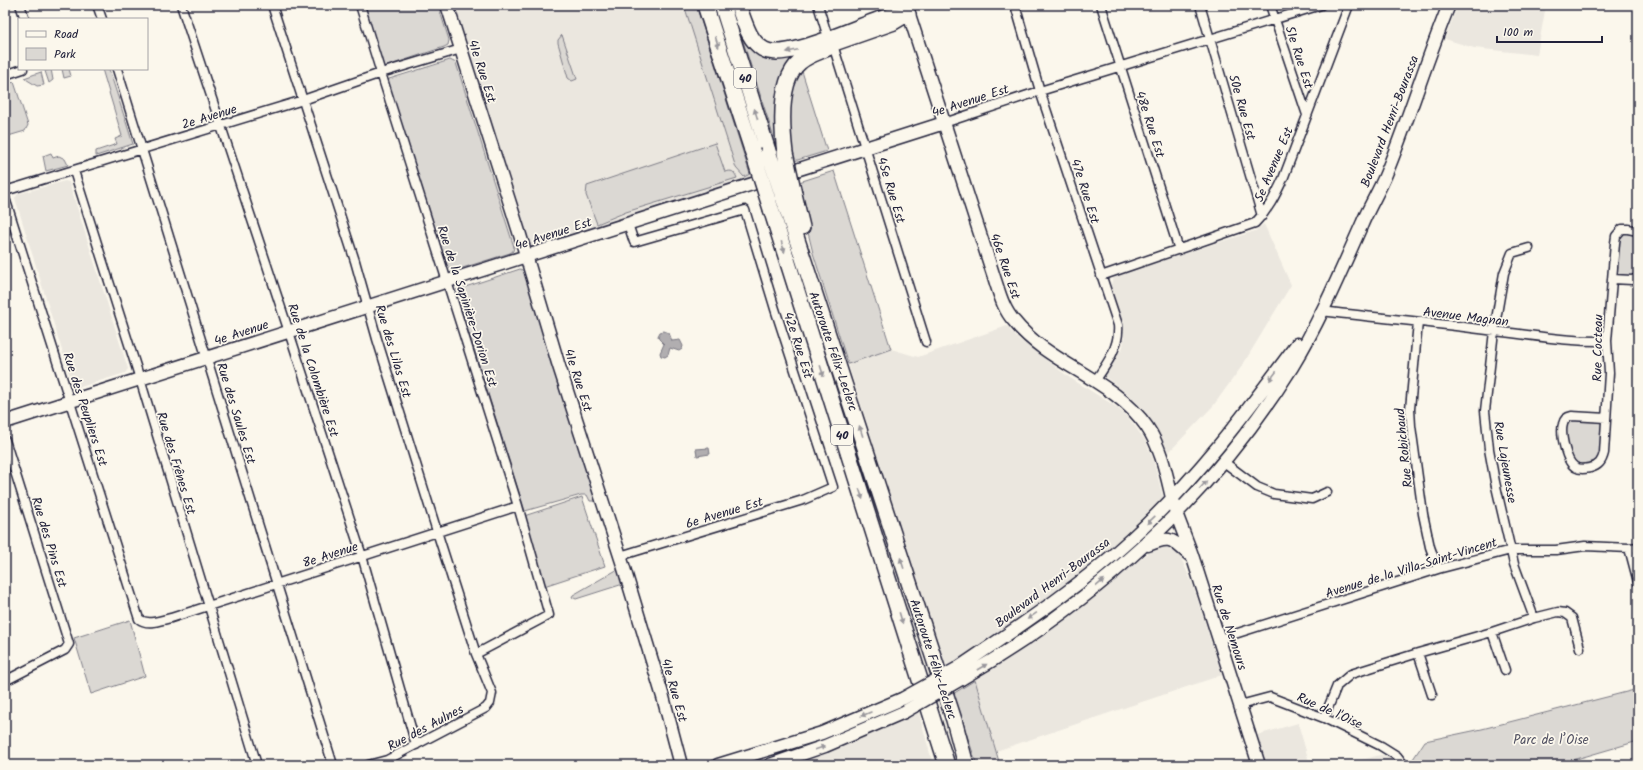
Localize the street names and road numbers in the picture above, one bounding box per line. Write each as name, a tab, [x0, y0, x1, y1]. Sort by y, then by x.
street label: 51e Rue Est	[1279, 23, 1319, 93]
street label: 41e Rue Est	[461, 37, 502, 107]
street label: Boulevard Henri-Bourassa	[1356, 52, 1425, 191]
road number: 40	[734, 68, 756, 88]
street label: 50e Rue Est	[1222, 72, 1261, 144]
street label: 4e Avenue Est	[929, 79, 1013, 124]
street label: 48e Rue Est	[1129, 88, 1171, 162]
street label: 2e Avenue	[179, 99, 240, 136]
street label: 5e Avenue Est	[1249, 123, 1300, 205]
street label: 45e Rue Est	[871, 155, 911, 227]
street label: 47e Rue Est	[1064, 156, 1105, 228]
street label: 4e Avenue Est	[512, 212, 596, 257]
street label: Rue de la Sapinière-Dorion Est	[430, 223, 503, 391]
street label: 46e Rue Est	[983, 231, 1026, 303]
street label: Autoroute Félix-Leclerc	[802, 289, 863, 415]
street label: Rue de la Colombière Est	[281, 301, 344, 441]
street label: Rue des Lilas Est	[368, 302, 417, 402]
street label: Avenue Magnan	[1422, 302, 1510, 333]
street label: 42e Rue Est	[777, 309, 818, 382]
street label: Rue Cocteau	[1587, 313, 1610, 382]
street label: 4e Avenue	[211, 315, 272, 352]
street label: 41e Rue Est	[557, 346, 598, 416]
street label: Rue des Peupliers Est	[56, 350, 113, 470]
street label: Rue des Saules Est	[210, 360, 261, 468]
street label: Rue Robichaud	[1390, 407, 1419, 489]
street label: Rue des Frênes Est	[150, 409, 201, 518]
street label: Rue Lajeunesse	[1487, 419, 1522, 505]
road number: 40	[831, 425, 853, 445]
street label: 6e Avenue Est	[683, 491, 767, 535]
street label: Rue des Pins Est	[25, 494, 73, 591]
street label: Avenue de la Villa-Saint-Vincent	[1323, 532, 1501, 605]
street label: Boulevard Henri-Bourassa	[991, 533, 1115, 634]
street label: 8e Avenue	[300, 537, 361, 574]
street label: Rue de Nemours	[1205, 582, 1253, 674]
street label: Autoroute Félix-Leclerc	[903, 596, 962, 723]
street label: 41e Rue Est	[654, 656, 693, 726]
street label: Rue de l'Oise	[1293, 688, 1366, 735]
street label: Rue des Aulnes	[384, 699, 468, 757]

